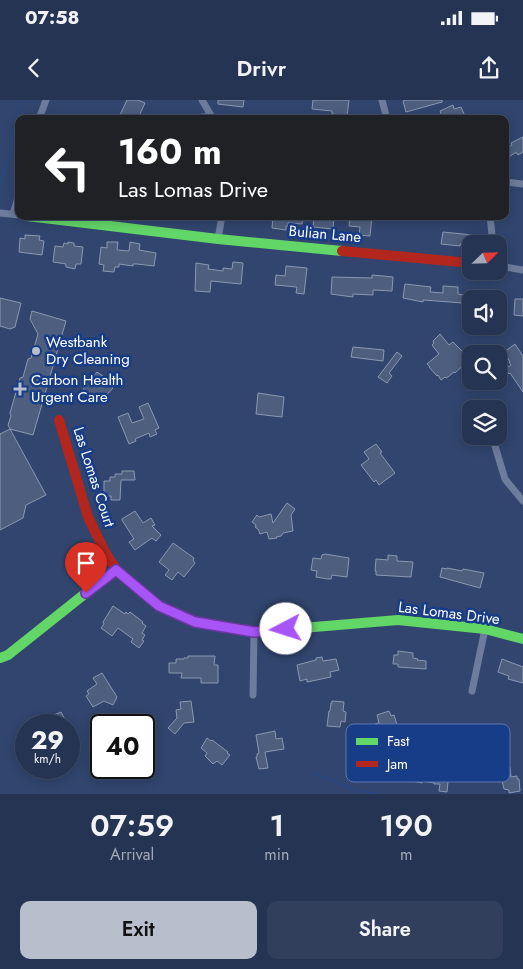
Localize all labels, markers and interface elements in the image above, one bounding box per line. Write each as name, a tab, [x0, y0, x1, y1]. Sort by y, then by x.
text: 07:58	[25, 4, 79, 31]
text: Drivr	[237, 52, 286, 84]
icon: back	[20, 54, 48, 82]
icon: share	[475, 54, 503, 82]
text: 160 m	[118, 127, 222, 177]
icon: left	[35, 135, 100, 200]
text: Las Lomas Drive	[118, 173, 268, 205]
street label: Bulian Lane	[288, 220, 362, 248]
north arrow	[462, 235, 508, 280]
map controls	[462, 235, 507, 445]
button: sound	[462, 290, 507, 335]
place label: Westbank Dry Cleaning	[46, 331, 130, 370]
marker: Westbank Dry Cleaning	[30, 345, 42, 357]
button: search	[462, 345, 507, 390]
place label: Carbon Health Urgent Care	[31, 369, 123, 408]
marker: Carbon Health Urgent Care	[13, 382, 27, 396]
button: layers	[462, 400, 507, 445]
street label: Las Lomas Court	[67, 424, 121, 530]
pin	[65, 542, 107, 593]
icon: arrive	[72, 549, 100, 577]
street label: Las Lomas Drive	[397, 596, 501, 630]
position arrow	[259, 602, 311, 654]
speed limit sign: 40	[90, 714, 155, 779]
text: 29	[31, 722, 64, 758]
legend	[346, 724, 510, 782]
text: Fast	[387, 731, 410, 751]
text: km/h	[34, 750, 61, 768]
text: Jam	[385, 754, 408, 774]
text: 07:59	[90, 804, 174, 847]
text: 1	[269, 804, 284, 847]
text: 190	[380, 804, 433, 847]
text: Arrival	[110, 843, 154, 866]
text: min	[264, 843, 289, 866]
text: m	[400, 843, 412, 866]
button: Exit	[20, 901, 257, 959]
button: Share	[267, 901, 503, 959]

